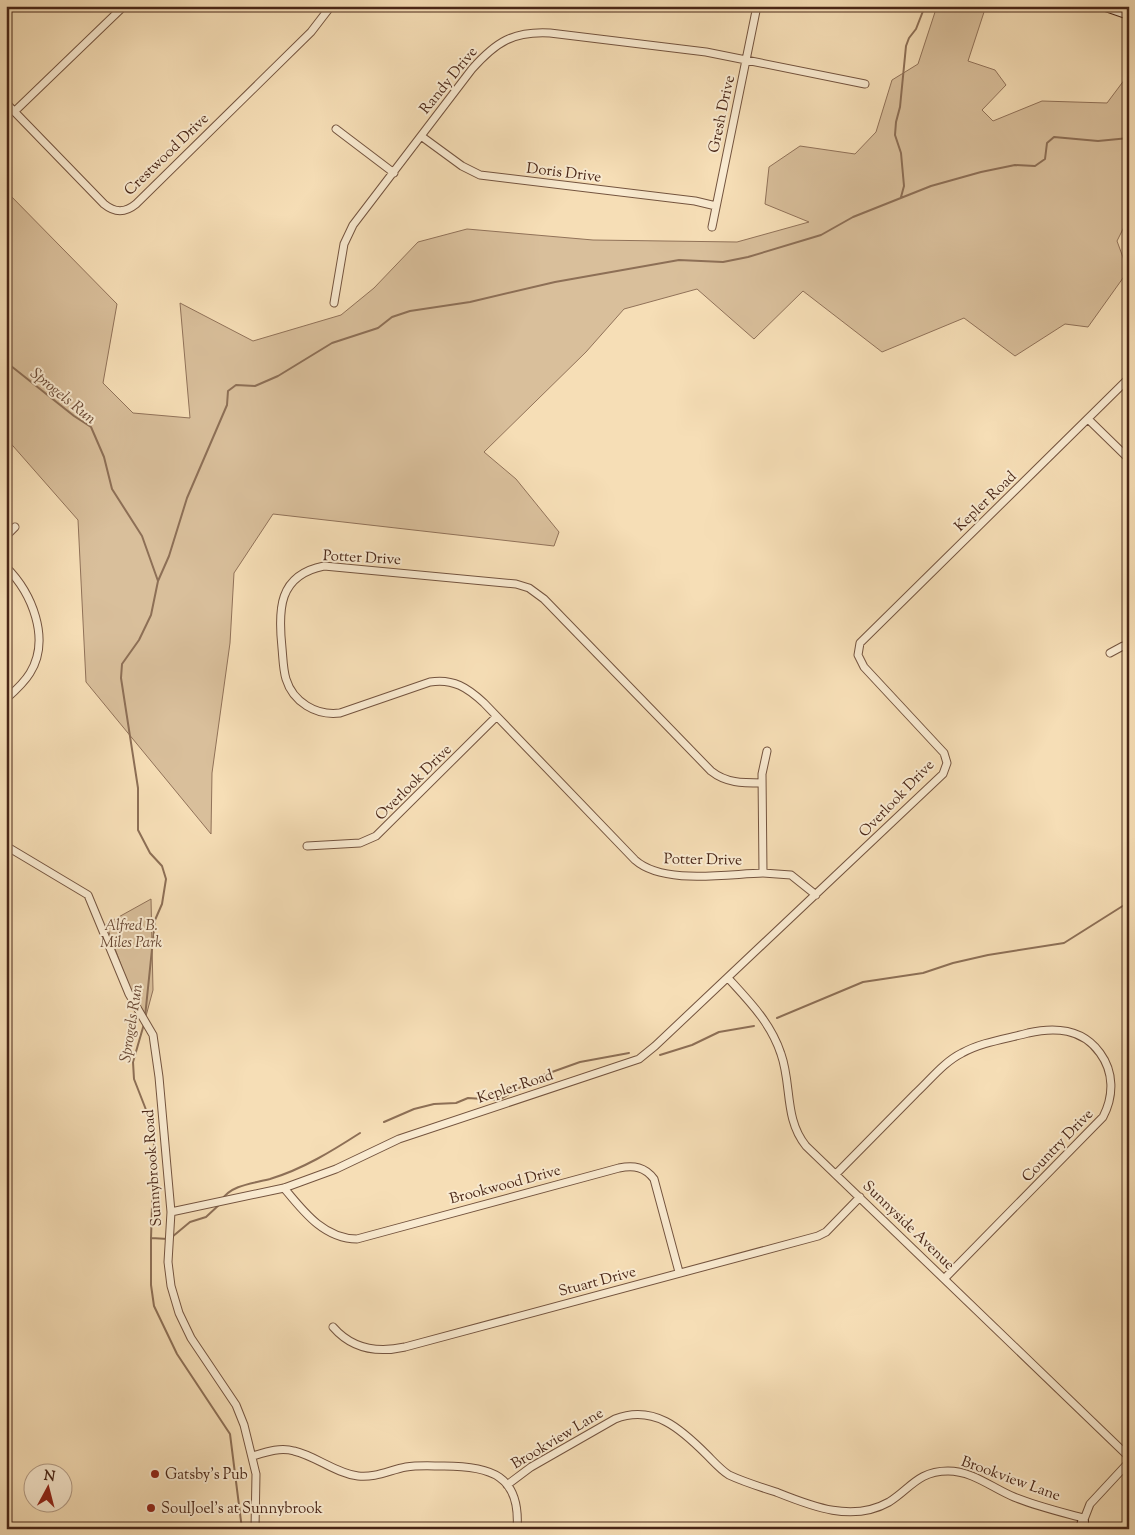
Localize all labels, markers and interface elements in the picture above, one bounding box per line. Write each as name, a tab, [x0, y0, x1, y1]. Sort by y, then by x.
street label: Randy Drive	[415, 43, 483, 119]
street label: Gresh Drive	[704, 74, 741, 155]
street label: Crestwood Drive	[120, 109, 214, 201]
street label: Doris Drive	[525, 158, 602, 188]
water label: Sprogels Run	[24, 363, 101, 431]
street label: Kepler Road	[950, 467, 1022, 537]
street label: Potter Drive	[322, 546, 401, 571]
street label: Overlook Drive	[371, 740, 457, 826]
street label: Overlook Drive	[855, 756, 940, 843]
street label: Potter Drive	[664, 849, 742, 872]
park label: Alfred B. Miles Park	[100, 916, 162, 954]
water label: Sprogels Run	[115, 982, 150, 1064]
street label: Kepler Road	[475, 1065, 557, 1110]
street label: Country Drive	[1018, 1105, 1099, 1187]
street label: Sunnybrook Road	[139, 1108, 168, 1227]
street label: Brookwood Drive	[447, 1161, 563, 1210]
street label: Sunnyside Avenue	[857, 1176, 959, 1276]
street label: Stuart Drive	[556, 1262, 638, 1303]
street label: Brookview Lane	[508, 1403, 608, 1475]
street label: Brookview Lane	[958, 1452, 1063, 1507]
north arrow	[22, 1462, 72, 1512]
place label: Gatsby's Pub	[165, 1465, 248, 1486]
text: N	[43, 1466, 56, 1488]
marker: Gatsby's Pub	[149, 1468, 161, 1480]
place label: SoulJoel's at Sunnybrook	[161, 1499, 323, 1520]
marker: SoulJoel's at Sunnybrook	[145, 1502, 157, 1514]

